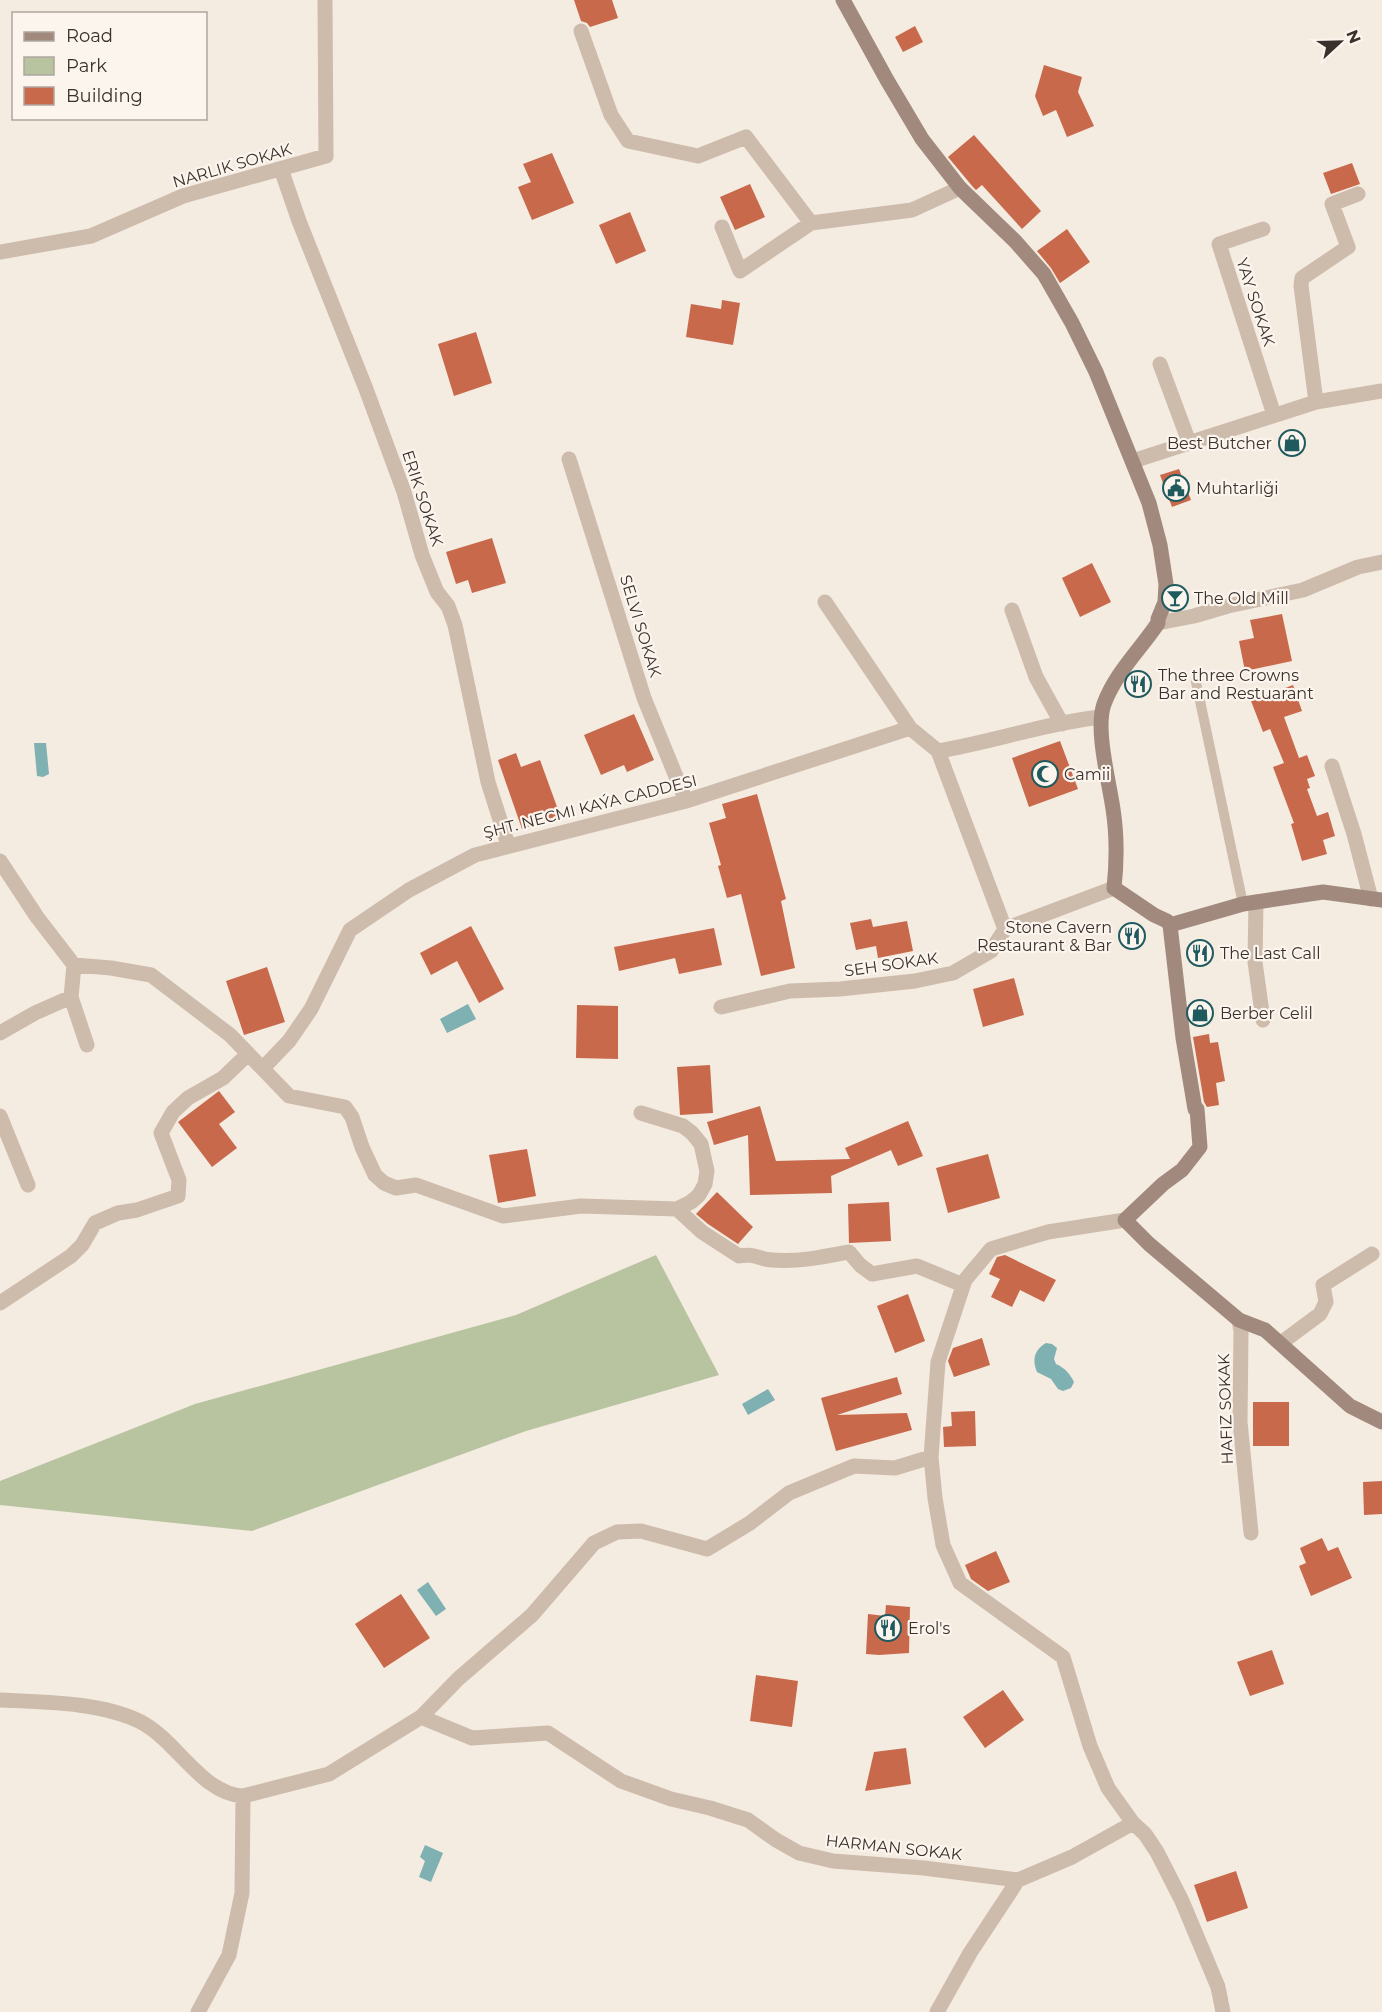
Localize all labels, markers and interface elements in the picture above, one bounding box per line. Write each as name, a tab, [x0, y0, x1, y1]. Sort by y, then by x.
legend	[12, 12, 207, 120]
north arrow	[1310, 12, 1370, 72]
text: Road	[66, 25, 113, 47]
text: N	[1342, 27, 1365, 46]
text: Park	[66, 55, 107, 77]
text: Building	[66, 85, 143, 107]
street label: NARLIK SOKAK	[170, 139, 294, 192]
street label: YAY SOKAK	[1232, 256, 1279, 349]
shop icon: Best Butcher	[1277, 428, 1307, 458]
place label: Best Butcher	[1167, 434, 1272, 453]
street label: ERIK SOKAK	[398, 448, 447, 549]
public building icon: Muhtarliği	[1161, 473, 1191, 503]
place label: Muhtarliği	[1196, 479, 1279, 498]
street label: SELVI SOKAK	[616, 573, 665, 680]
bar icon: The Old Mill	[1160, 583, 1190, 613]
place label: The Old Mill	[1194, 589, 1289, 608]
place label: The three Crowns Bar and Restuarant	[1158, 666, 1314, 703]
restaurant icon: The three Crowns Bar and Restuarant	[1123, 669, 1153, 699]
mosque icon: Camii	[1030, 759, 1060, 789]
place label: Camii	[1064, 765, 1110, 784]
street label: ŞHT. NECMI KAÝA CADDESI	[481, 771, 699, 842]
place label: Stone Cavern Restaurant & Bar	[977, 918, 1112, 955]
restaurant icon: Stone Cavern Restaurant & Bar	[1117, 921, 1147, 951]
restaurant icon: The Last Call	[1185, 938, 1215, 968]
place label: The Last Call	[1220, 944, 1321, 963]
street label: SEH SOKAK	[843, 948, 940, 980]
shop icon: Berber Celil	[1185, 998, 1215, 1028]
place label: Berber Celil	[1220, 1004, 1313, 1023]
street label: HAFIZ SOKAK	[1214, 1353, 1237, 1465]
restaurant icon: Erol's	[873, 1613, 903, 1643]
place label: Erol's	[908, 1619, 950, 1638]
street label: HARMAN SOKAK	[825, 1831, 964, 1864]

